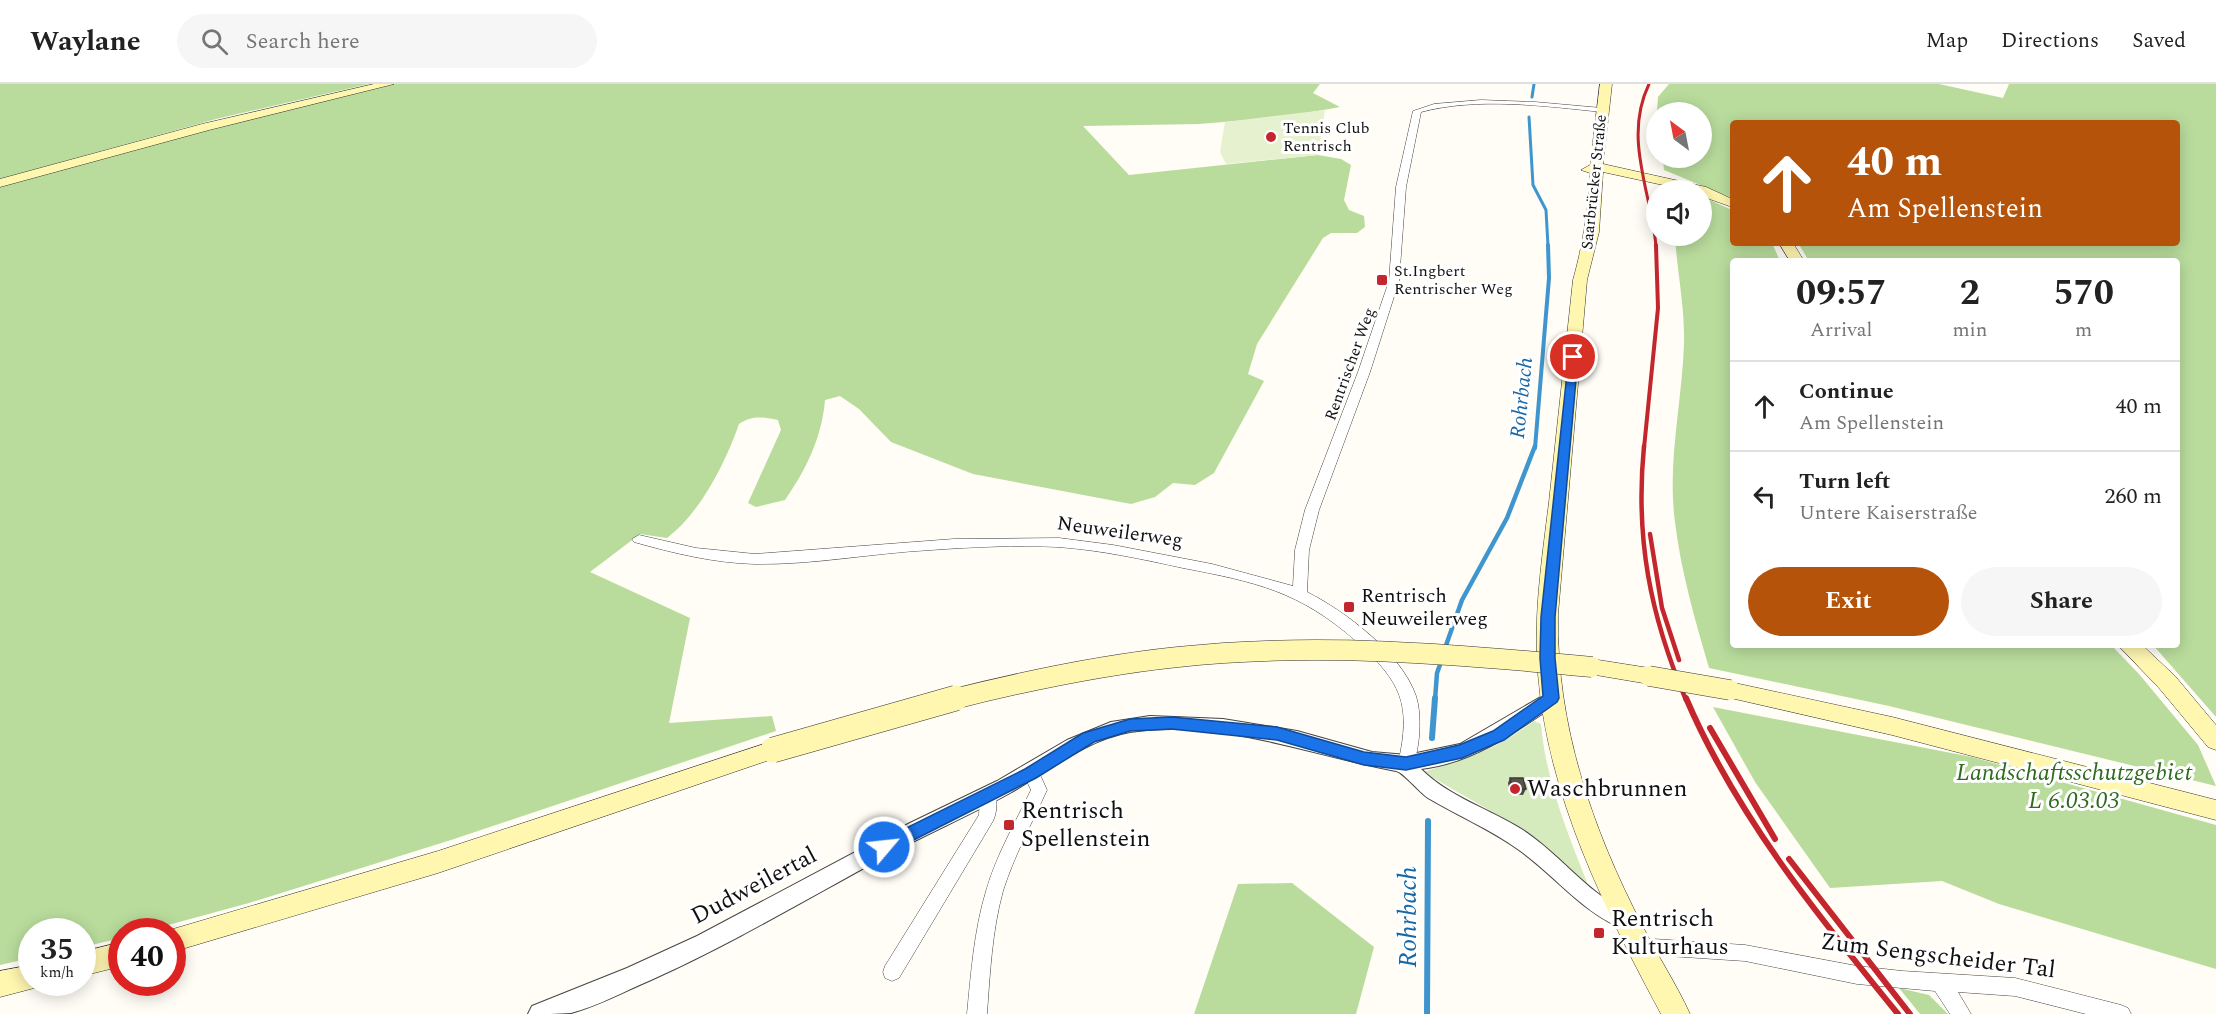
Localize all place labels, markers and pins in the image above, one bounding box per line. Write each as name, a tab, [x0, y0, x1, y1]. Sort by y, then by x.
place label: Tennis Club Rentrisch	[1283, 116, 1369, 158]
marker: Tennis Club Rentrisch	[1264, 130, 1278, 144]
place label: St.Ingbert Rentrischer Weg	[1394, 259, 1513, 301]
marker: St.Ingbert Rentrischer Weg	[1375, 273, 1389, 287]
pin	[1547, 331, 1598, 382]
place label: Rentrisch Neuweilerweg	[1361, 581, 1488, 634]
marker: Rentrisch Neuweilerweg	[1342, 600, 1356, 614]
place label: Waschbrunnen	[1527, 771, 1687, 807]
marker: Waschbrunnen	[1508, 782, 1522, 796]
place label: Rentrisch Spellenstein	[1021, 793, 1151, 857]
marker: Rentrisch Spellenstein	[1002, 818, 1016, 832]
place label: Rentrisch Kulturhaus	[1611, 901, 1729, 965]
marker: Rentrisch Kulturhaus	[1592, 926, 1606, 940]

